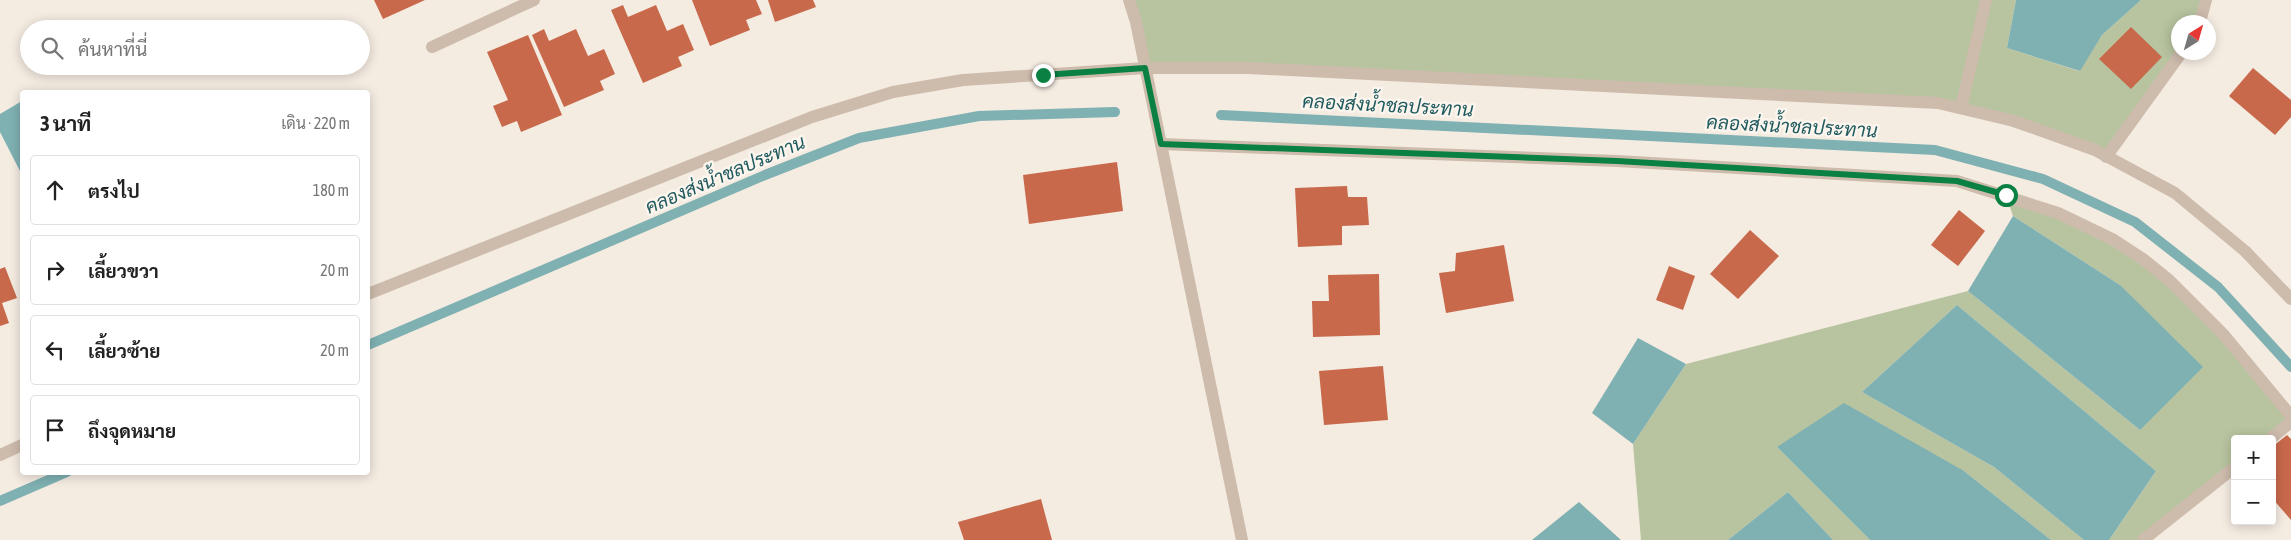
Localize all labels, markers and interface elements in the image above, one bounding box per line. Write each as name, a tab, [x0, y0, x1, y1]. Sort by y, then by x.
north arrow	[2171, 15, 2216, 60]
search box	[20, 20, 370, 75]
icon: search	[38, 34, 66, 62]
text: ค้นหาที่นี่	[78, 38, 147, 60]
route end	[1032, 64, 1055, 87]
water label: คลองส่งน้ำชลประทาน	[1302, 86, 1474, 120]
water label: คลองส่งน้ำชลประทาน	[1706, 107, 1878, 141]
text: 3 นาที	[40, 111, 91, 135]
text: เดิน · 220 m	[281, 114, 350, 132]
water label: คลองส่งน้ำชลประทาน	[640, 127, 808, 218]
icon: ahead	[41, 176, 69, 204]
text: ตรงไป	[88, 180, 140, 202]
text: 180 m	[313, 181, 349, 199]
route start	[1995, 184, 2018, 207]
icon: right	[41, 256, 69, 284]
text: เลี้ยวขวา	[88, 260, 159, 282]
text: 20 m	[320, 261, 349, 279]
icon: left	[41, 336, 69, 364]
text: เลี้ยวซ้าย	[88, 340, 160, 362]
text: 20 m	[320, 341, 349, 359]
icon: arrive	[41, 416, 69, 444]
text: ถึงจุดหมาย	[88, 420, 176, 442]
map controls	[2231, 435, 2276, 525]
button: +	[2231, 435, 2276, 480]
button: −	[2231, 480, 2276, 525]

